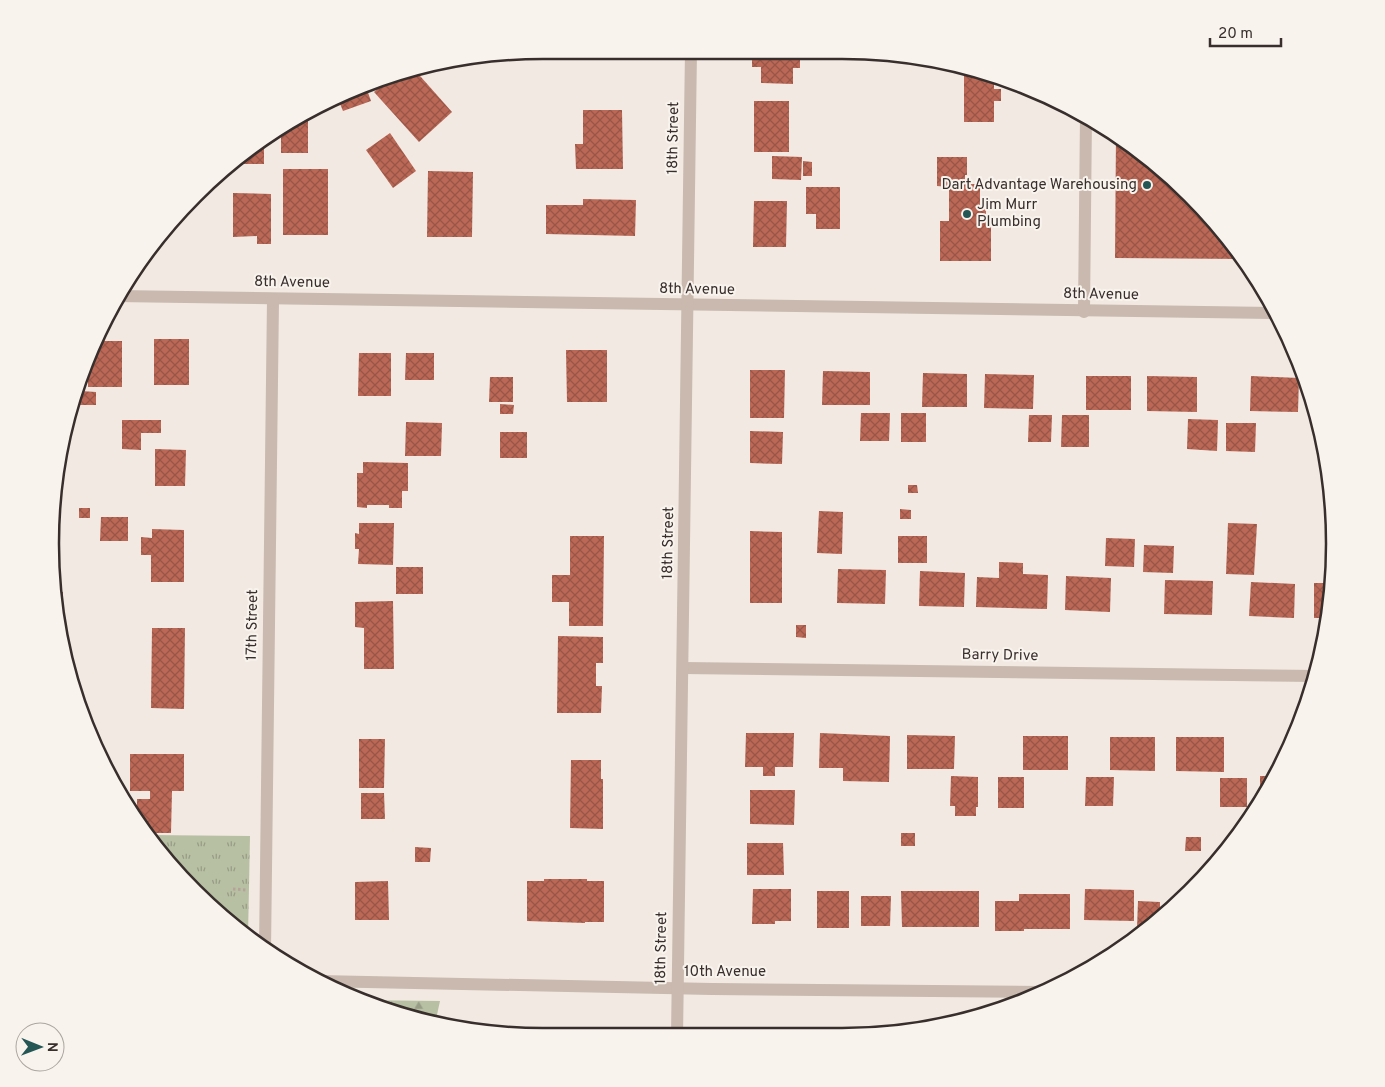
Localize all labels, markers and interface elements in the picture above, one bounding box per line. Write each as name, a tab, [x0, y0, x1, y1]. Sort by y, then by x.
scale bar	[1210, 15, 1281, 47]
text: 20 m	[1218, 25, 1253, 44]
street label: 18th Street	[664, 101, 684, 175]
place label: Dart Advantage Warehousing	[942, 176, 1137, 195]
marker: Dart Advantage Warehousing	[1141, 179, 1153, 191]
place label: Jim Murr Plumbing	[977, 196, 1041, 232]
marker: Jim Murr Plumbing	[961, 208, 973, 220]
street label: 8th Avenue	[254, 273, 330, 293]
street label: 8th Avenue	[659, 280, 735, 300]
street label: 8th Avenue	[1063, 285, 1139, 305]
street label: 18th Street	[659, 506, 679, 580]
street label: 17th Street	[243, 589, 263, 661]
street label: Barry Drive	[961, 646, 1039, 666]
street label: 18th Street	[652, 911, 672, 985]
street label: 10th Avenue	[684, 963, 766, 982]
north arrow	[15, 1022, 65, 1072]
text: N	[43, 1042, 60, 1052]

